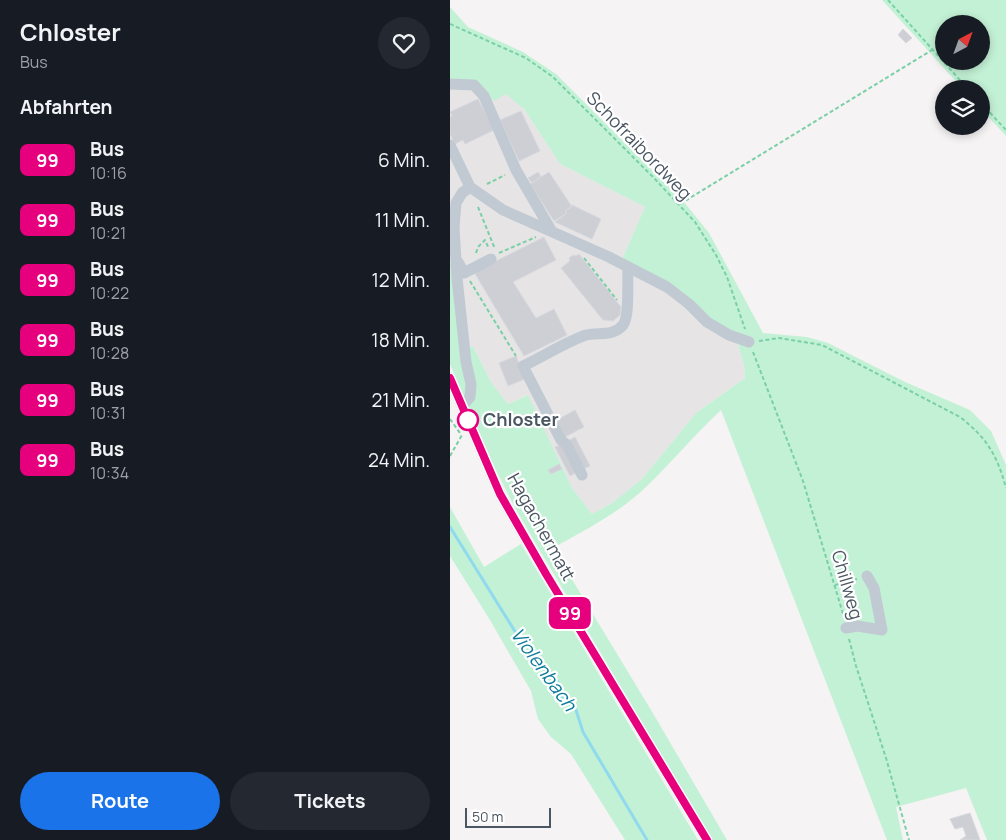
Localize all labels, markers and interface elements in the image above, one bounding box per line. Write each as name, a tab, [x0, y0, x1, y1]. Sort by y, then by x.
text: Chloster	[20, 15, 121, 48]
north arrow	[935, 15, 990, 70]
map controls	[935, 15, 990, 135]
button: heart	[378, 17, 430, 69]
text: Bus	[20, 51, 48, 73]
button: layers	[935, 80, 990, 135]
street label: Schofraibordweg	[582, 86, 698, 205]
text: Abfahrten	[20, 94, 113, 120]
text: Bus	[90, 136, 124, 162]
text: 6 Min.	[378, 147, 430, 173]
text: 99	[36, 148, 59, 172]
text: 10:16	[90, 162, 127, 184]
text: Bus	[90, 196, 124, 222]
text: 11 Min.	[375, 207, 430, 233]
text: 99	[36, 208, 59, 232]
text: 10:21	[90, 222, 126, 244]
text: Bus	[90, 256, 124, 282]
text: 12 Min.	[371, 267, 430, 293]
text: 99	[36, 268, 59, 292]
text: 10:22	[90, 282, 129, 304]
text: Bus	[90, 316, 124, 342]
text: 18 Min.	[371, 327, 430, 353]
text: 99	[36, 328, 59, 352]
text: 10:28	[90, 342, 129, 364]
text: Bus	[90, 376, 124, 402]
text: 21 Min.	[371, 387, 430, 413]
text: 99	[36, 388, 59, 412]
text: 10:31	[90, 402, 126, 424]
place label: Chloster	[483, 407, 559, 431]
marker: Chloster	[457, 409, 479, 431]
text: Bus	[90, 436, 124, 462]
text: 24 Min.	[368, 447, 430, 473]
text: 99	[36, 448, 59, 472]
text: 10:34	[90, 462, 129, 484]
street label: Hagachermatt	[502, 469, 581, 584]
street label: Chillweg	[827, 547, 869, 622]
line badge: 99	[548, 597, 592, 629]
text: 99	[559, 601, 581, 625]
water label: Violenbach	[505, 622, 583, 716]
button: Route	[20, 772, 220, 830]
button: Tickets	[230, 772, 430, 830]
scale bar	[465, 805, 551, 828]
text: 50 m	[472, 807, 503, 826]

